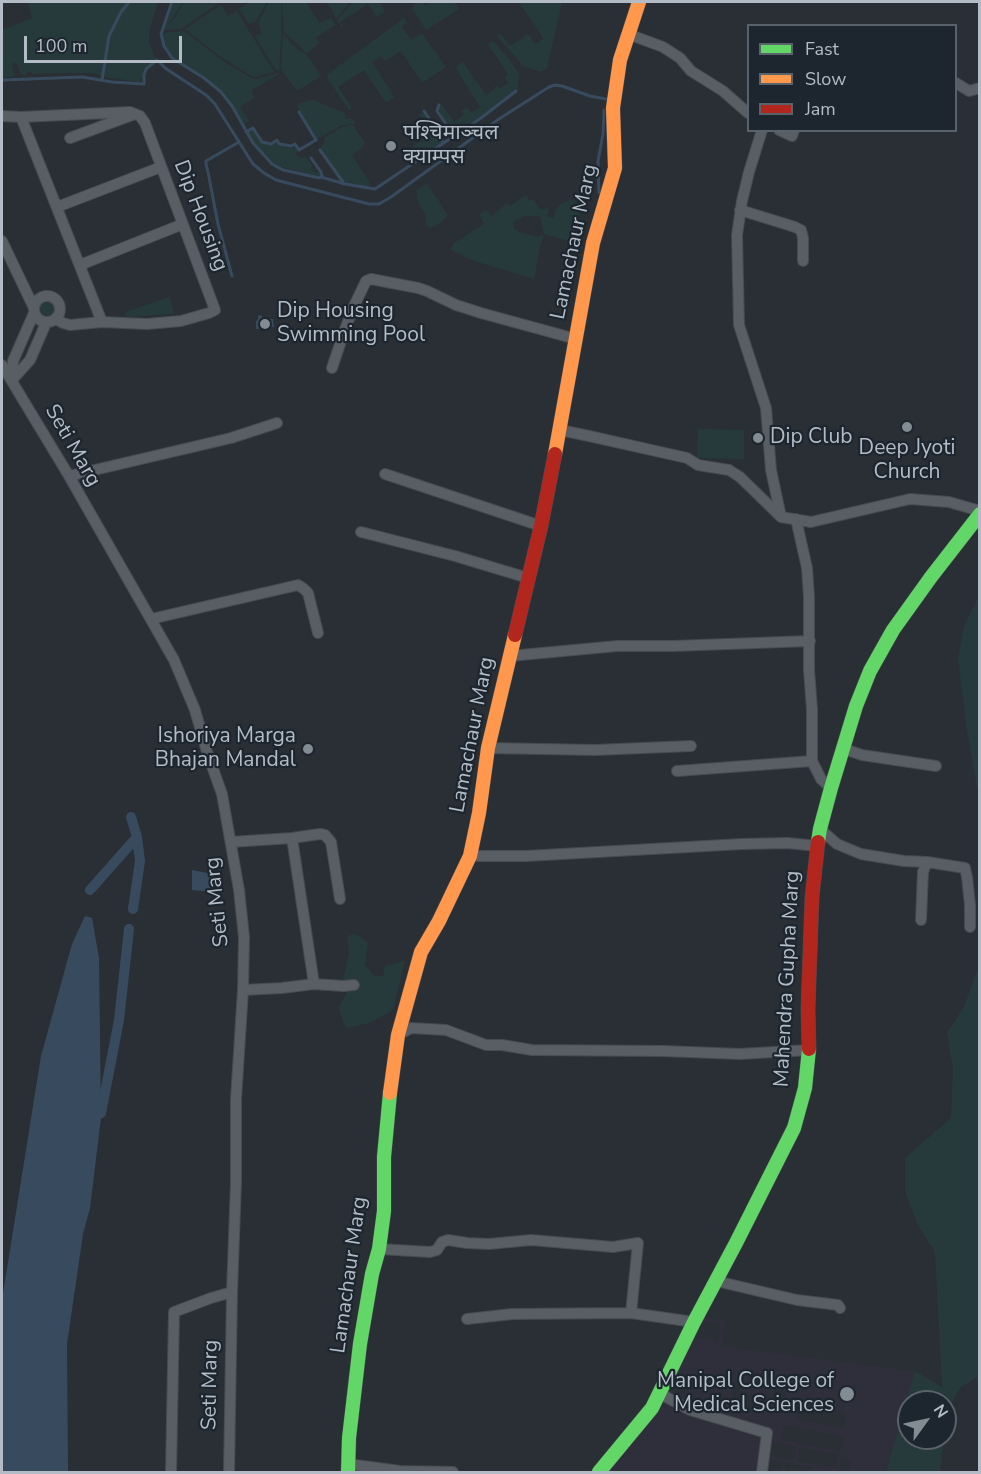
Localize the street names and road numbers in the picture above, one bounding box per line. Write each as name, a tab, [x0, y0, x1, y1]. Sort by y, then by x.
street label: Dip Housing	[167, 157, 233, 275]
street label: Lamachaur Marg	[546, 162, 604, 322]
street label: Seti Marg	[38, 401, 106, 491]
street label: Lamachaur Marg	[446, 655, 500, 815]
street label: Seti Marg	[201, 856, 235, 948]
street label: Mahendra Gupha Marg	[770, 870, 806, 1088]
street label: Lamachaur Marg	[327, 1195, 373, 1355]
street label: Seti Marg	[198, 1340, 224, 1430]

